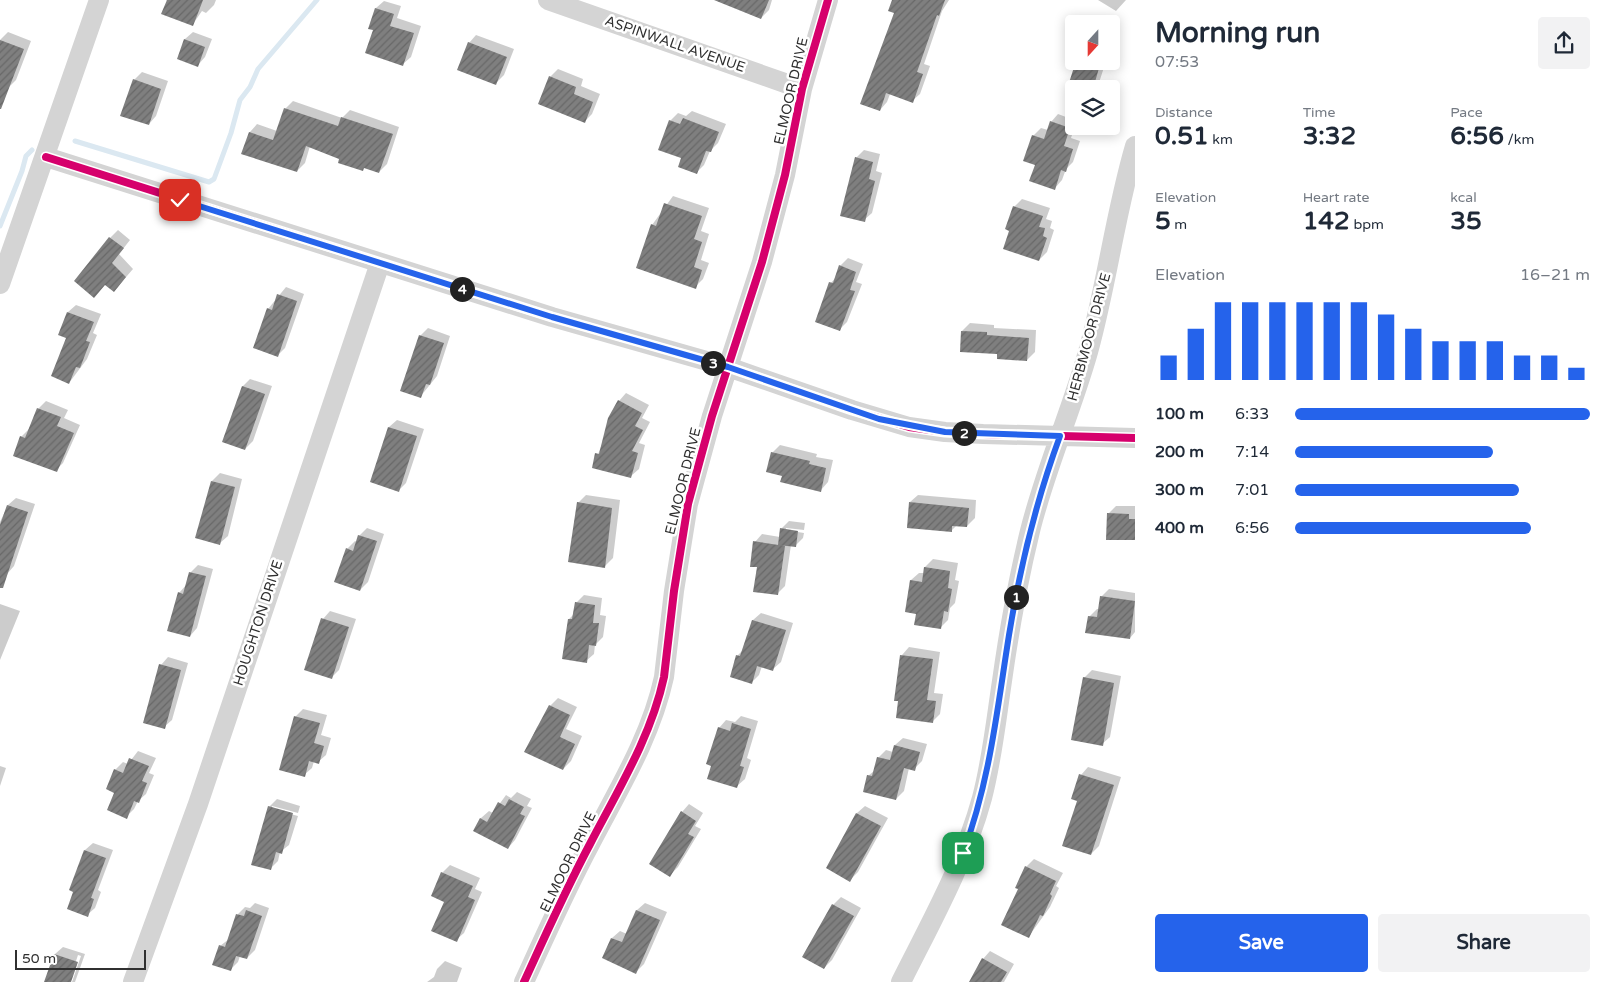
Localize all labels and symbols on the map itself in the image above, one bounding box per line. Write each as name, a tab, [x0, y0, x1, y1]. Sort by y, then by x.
street label: ASPINWALL AVENUE	[603, 12, 747, 76]
north arrow	[1065, 15, 1120, 70]
street label: ELMOOR DRIVE	[770, 35, 812, 146]
pin	[159, 179, 201, 221]
street label: HERBMOOR DRIVE	[1064, 271, 1114, 403]
pin: 4	[450, 276, 474, 302]
pin: 3	[700, 350, 726, 376]
pin: 2	[952, 420, 976, 446]
street label: ELMOOR DRIVE	[661, 426, 705, 536]
street label: HOUGHTON DRIVE	[230, 558, 286, 688]
pin: 1	[1004, 584, 1028, 610]
street label: ELMOOR DRIVE	[536, 809, 600, 915]
pin	[942, 832, 984, 874]
scale bar	[15, 947, 146, 970]

